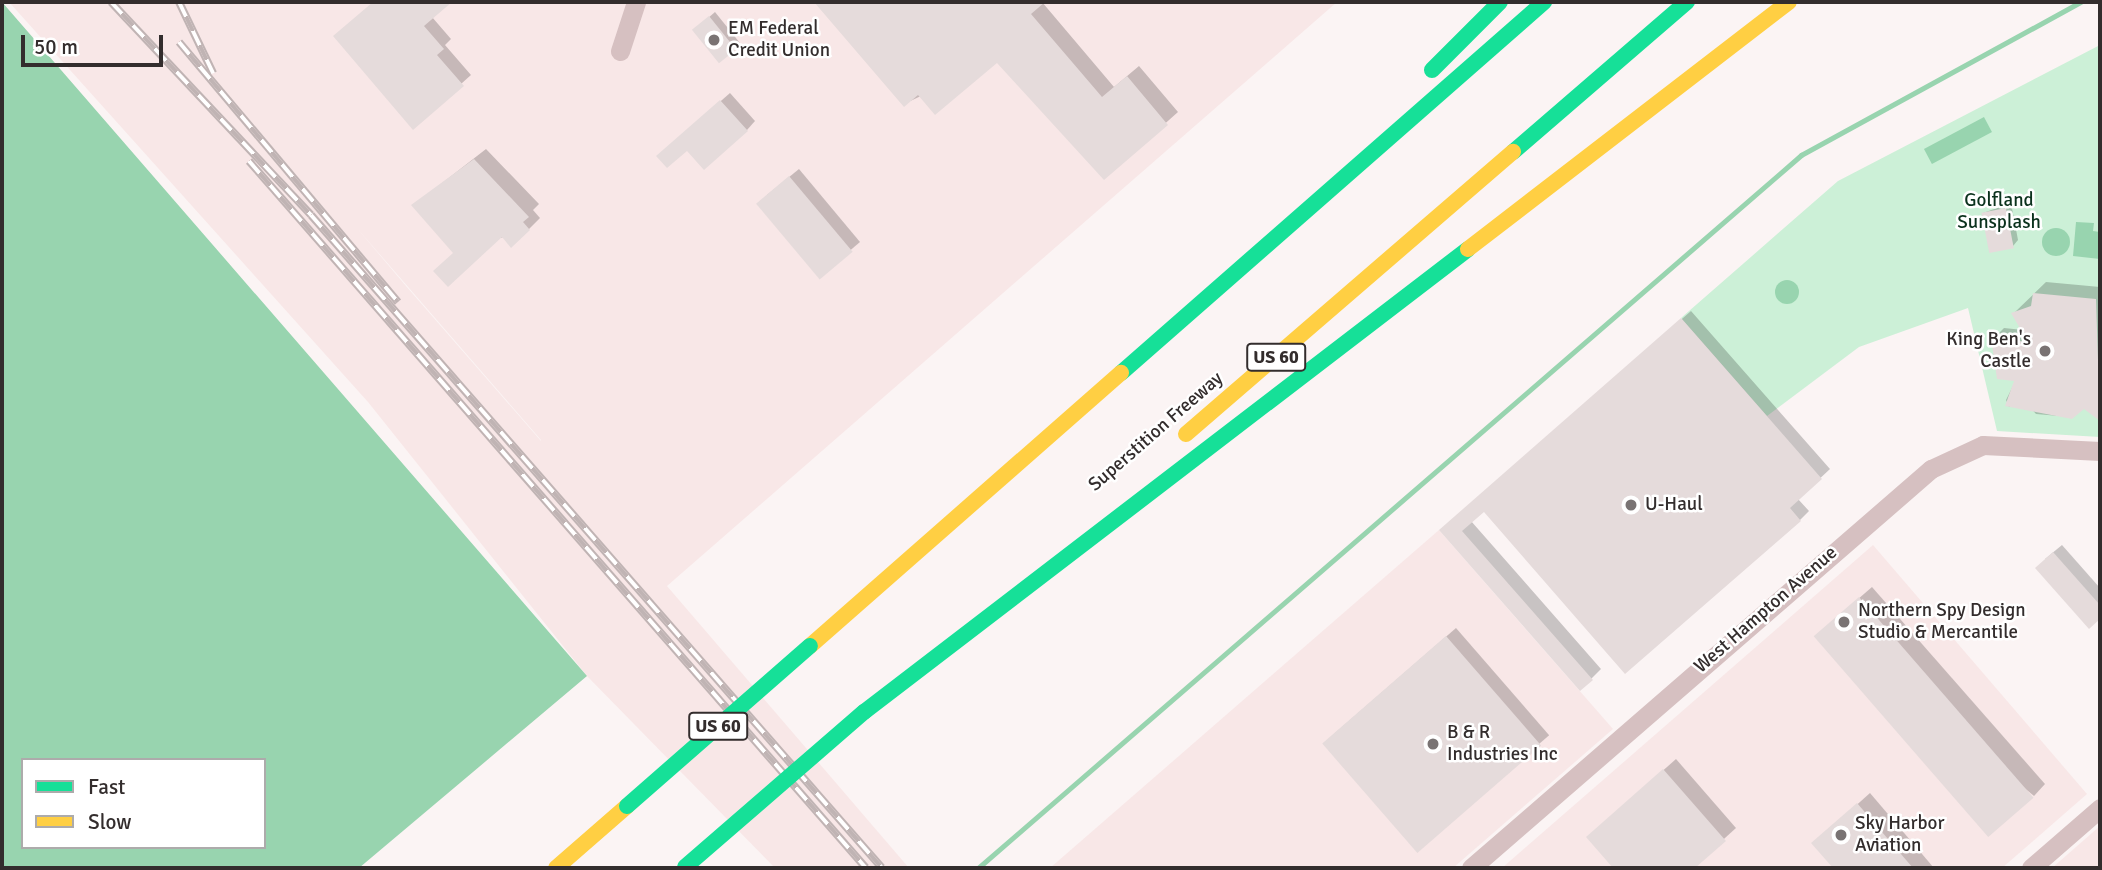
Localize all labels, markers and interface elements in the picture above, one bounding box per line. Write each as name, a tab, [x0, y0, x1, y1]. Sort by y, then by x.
place label: EM Federal Credit Union	[728, 18, 830, 62]
scale bar	[24, 21, 166, 65]
marker: EM Federal Credit Union	[706, 32, 722, 48]
text: 50 m	[34, 34, 78, 60]
park label: Golfland Sunsplash	[1957, 190, 2041, 234]
place label: King Ben's Castle	[1946, 329, 2031, 373]
road number: US 60	[1244, 342, 1308, 372]
marker: King Ben's Castle	[2037, 343, 2053, 359]
street label: Superstition Freeway	[1084, 367, 1228, 497]
place label: U-Haul	[1645, 494, 1703, 516]
marker: U-Haul	[1623, 497, 1639, 513]
street label: West Hampton Avenue	[1690, 542, 1842, 678]
place label: Northern Spy Design Studio & Mercantile	[1858, 600, 2026, 644]
marker: Northern Spy Design Studio & Mercantile	[1836, 614, 1852, 630]
road number: US 60	[686, 712, 750, 740]
place label: B & R Industries Inc	[1447, 722, 1558, 766]
marker: B & R Industries Inc	[1425, 736, 1441, 752]
legend	[21, 758, 266, 849]
text: Fast	[88, 774, 125, 800]
text: Slow	[88, 809, 132, 835]
place label: Sky Harbor Aviation	[1855, 813, 1944, 857]
marker: Sky Harbor Aviation	[1833, 827, 1849, 843]

